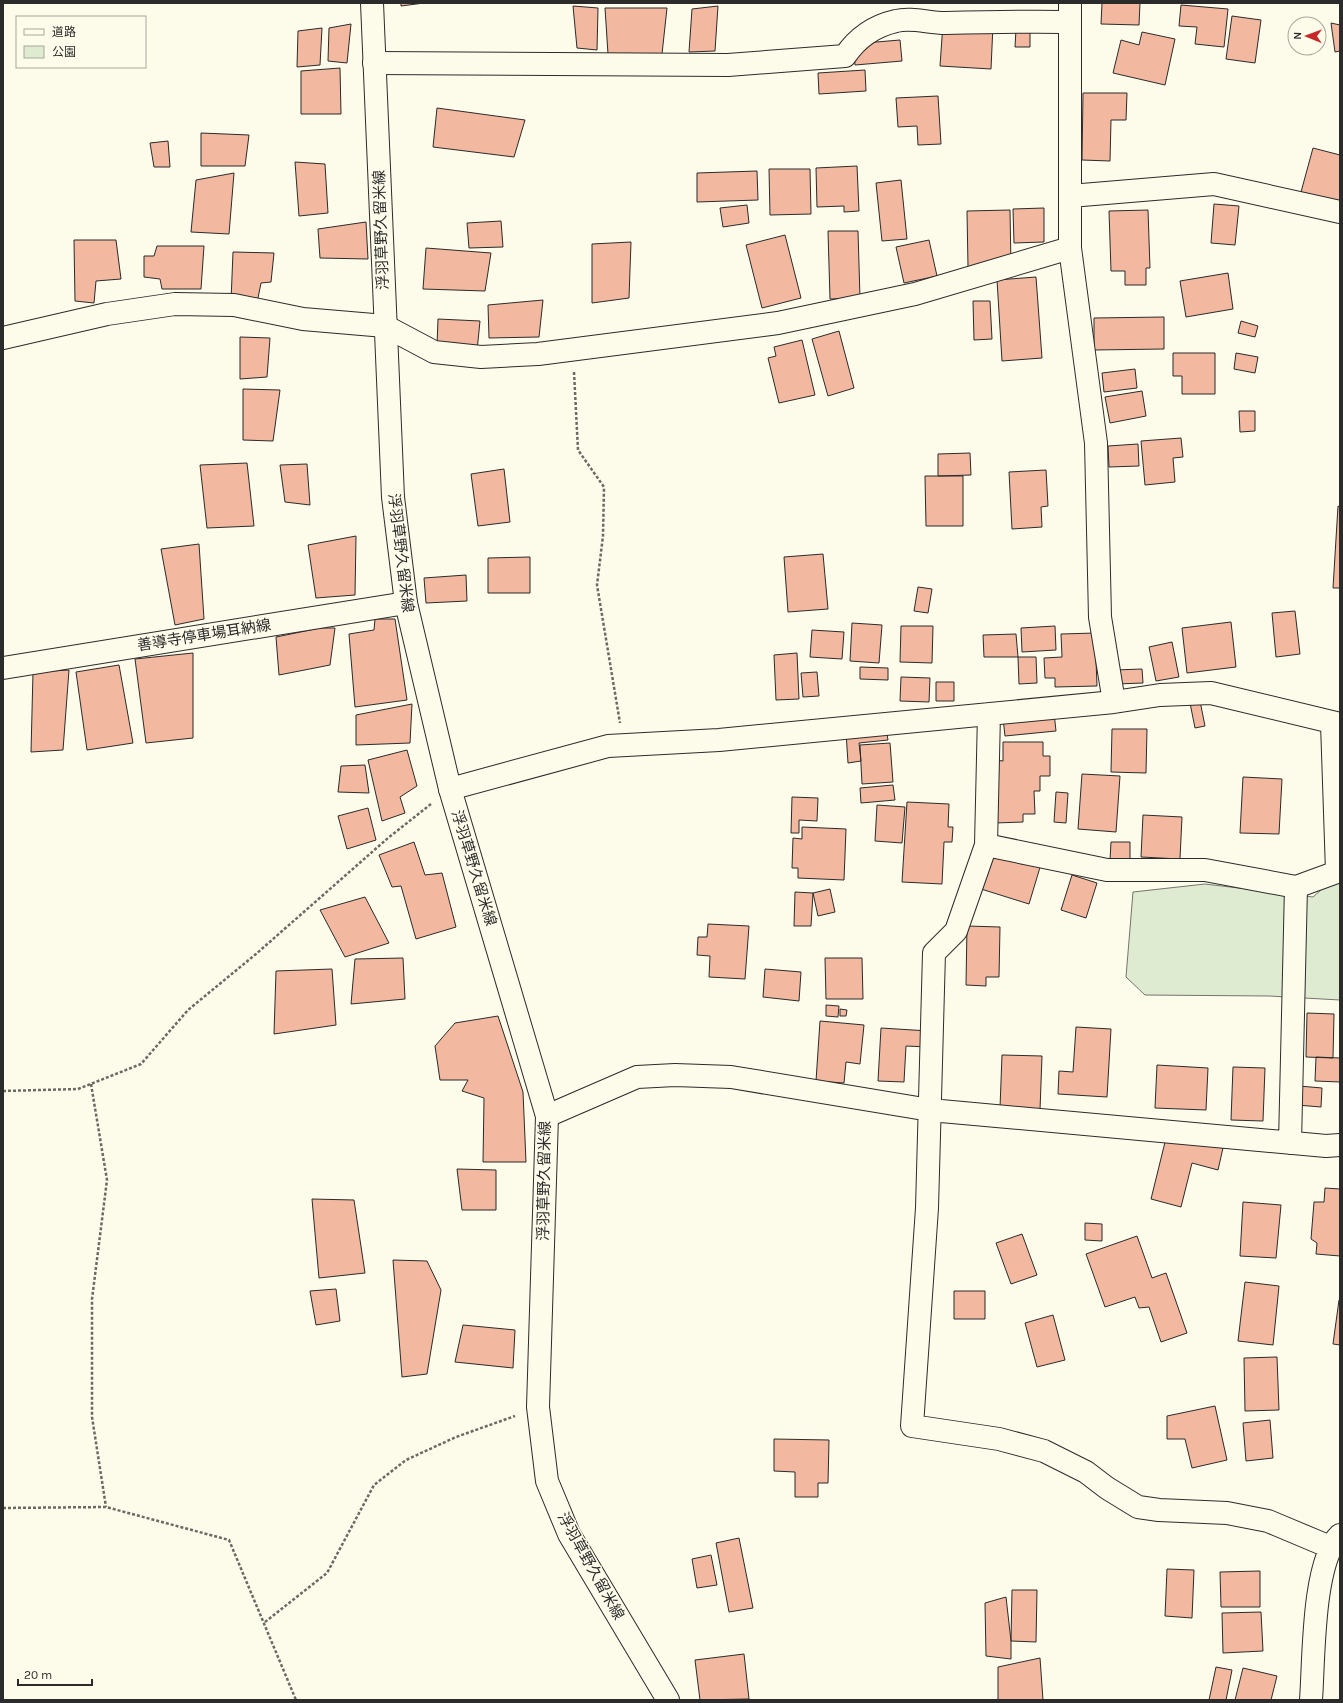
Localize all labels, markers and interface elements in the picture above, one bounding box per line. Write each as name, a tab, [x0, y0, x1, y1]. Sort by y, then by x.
legend	[16, 16, 146, 68]
north arrow	[1287, 16, 1327, 56]
text: 道路	[52, 25, 76, 39]
text: N	[1291, 32, 1304, 40]
text: 公園	[52, 45, 76, 59]
street label: 浮羽草野久留米線	[370, 170, 392, 290]
street label: 浮羽草野久留米線	[385, 492, 417, 614]
street label: 善導寺停車場耳納線	[136, 616, 272, 654]
street label: 浮羽草野久留米線	[448, 808, 500, 928]
street label: 浮羽草野久留米線	[534, 1121, 554, 1241]
street label: 浮羽草野久留米線	[554, 1509, 628, 1623]
scale bar	[18, 1661, 92, 1687]
text: 20 m	[24, 1668, 52, 1682]

